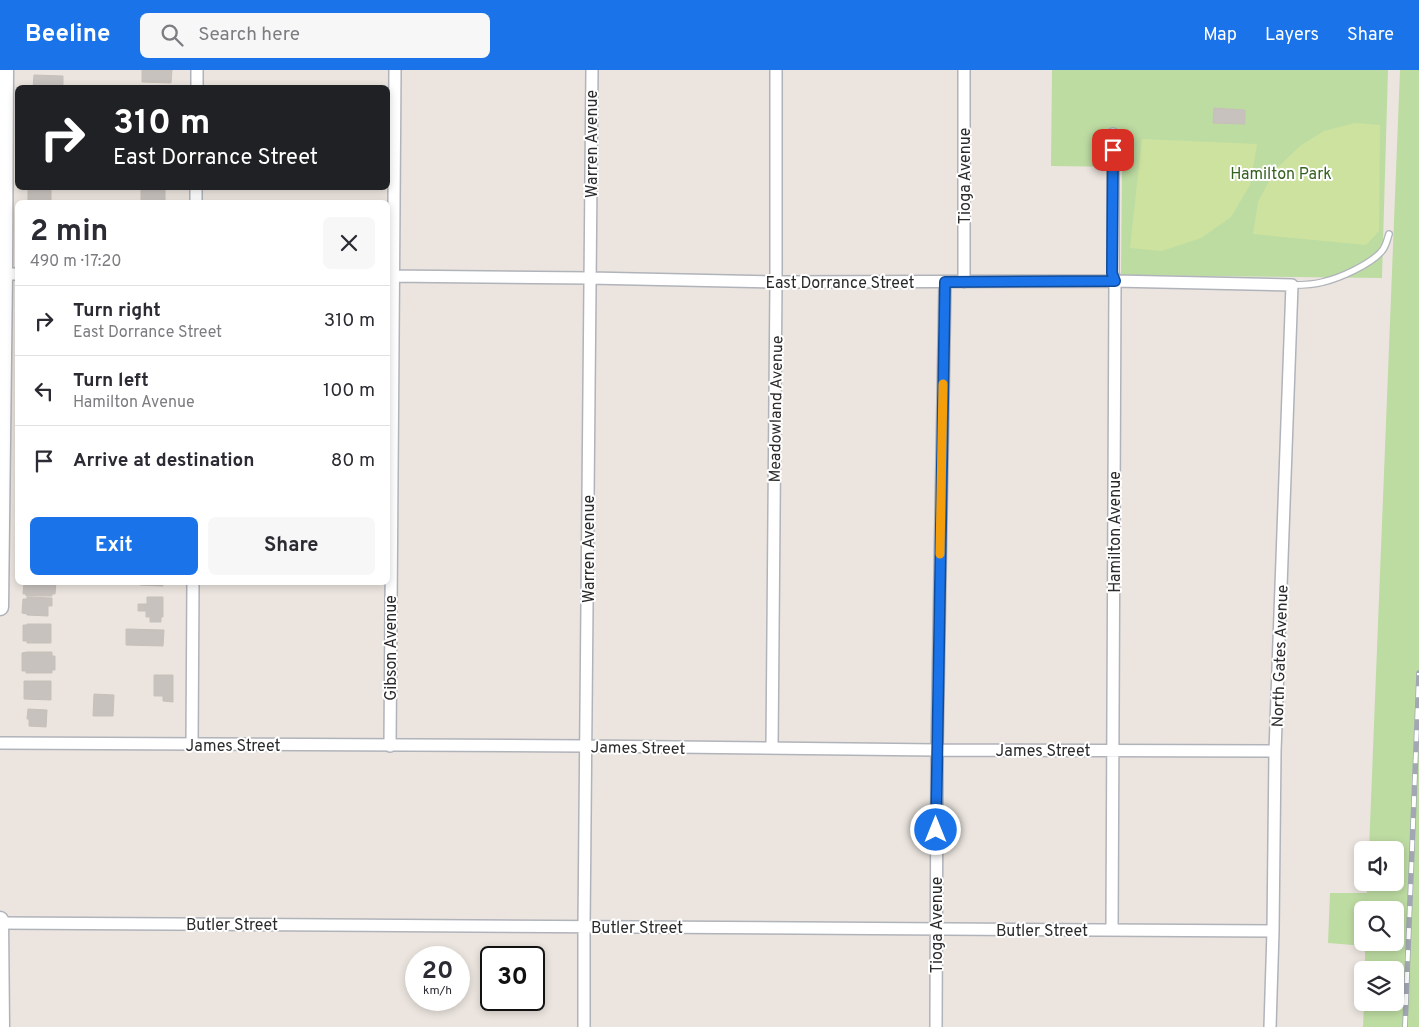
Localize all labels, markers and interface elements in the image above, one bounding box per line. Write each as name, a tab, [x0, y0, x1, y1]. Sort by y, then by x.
search box	[140, 13, 490, 58]
text: Beeline	[25, 20, 110, 50]
icon: search	[158, 21, 186, 49]
text: Search here	[198, 23, 300, 47]
text: Map	[1203, 24, 1237, 47]
text: Layers	[1265, 24, 1319, 47]
text: Share	[1347, 24, 1394, 47]
street label: Warren Avenue	[583, 90, 603, 198]
text: 310 m	[113, 102, 210, 146]
icon: right	[30, 105, 95, 170]
street label: Tioga Avenue	[956, 128, 976, 224]
pin	[1092, 129, 1134, 171]
icon: arrive	[1099, 136, 1127, 164]
text: East Dorrance Street	[113, 145, 318, 172]
park label: Hamilton Park	[1230, 165, 1332, 185]
text: 2 min	[30, 214, 108, 251]
button: close	[323, 217, 375, 269]
text: 490 m · 17:20	[30, 252, 122, 272]
street label: East Dorrance Street	[765, 274, 915, 294]
text: Turn right	[73, 299, 161, 323]
icon: right	[30, 307, 58, 335]
text: 310 m	[324, 309, 375, 333]
text: East Dorrance Street	[73, 323, 222, 343]
street label: Meadowland Avenue	[766, 335, 788, 483]
text: Turn left	[73, 369, 149, 393]
icon: left	[30, 377, 58, 405]
text: 100 m	[323, 379, 375, 403]
text: Hamilton Avenue	[73, 393, 195, 413]
icon: arrive	[30, 447, 58, 475]
text: Arrive at destination	[73, 449, 254, 473]
text: 80 m	[331, 449, 375, 473]
street label: Hamilton Avenue	[1106, 471, 1126, 593]
street label: Warren Avenue	[580, 495, 600, 603]
button: Exit	[30, 517, 198, 575]
button: Share	[208, 517, 375, 575]
street label: North Gates Avenue	[1269, 584, 1293, 728]
street label: Gibson Avenue	[382, 595, 402, 701]
street label: James Street	[186, 737, 280, 757]
street label: James Street	[590, 738, 686, 760]
street label: James Street	[996, 742, 1090, 762]
position arrow	[909, 803, 961, 855]
map controls	[1354, 841, 1404, 1011]
button: sound	[1354, 841, 1404, 891]
street label: Tioga Avenue	[928, 877, 948, 973]
button: search	[1354, 901, 1404, 951]
street label: Butler Street	[186, 916, 278, 936]
street label: Butler Street	[591, 919, 683, 939]
street label: Butler Street	[996, 922, 1088, 942]
speed limit sign: 30	[480, 946, 545, 1011]
text: 20	[422, 956, 453, 988]
button: layers	[1354, 961, 1404, 1011]
text: km/h	[423, 983, 452, 999]

